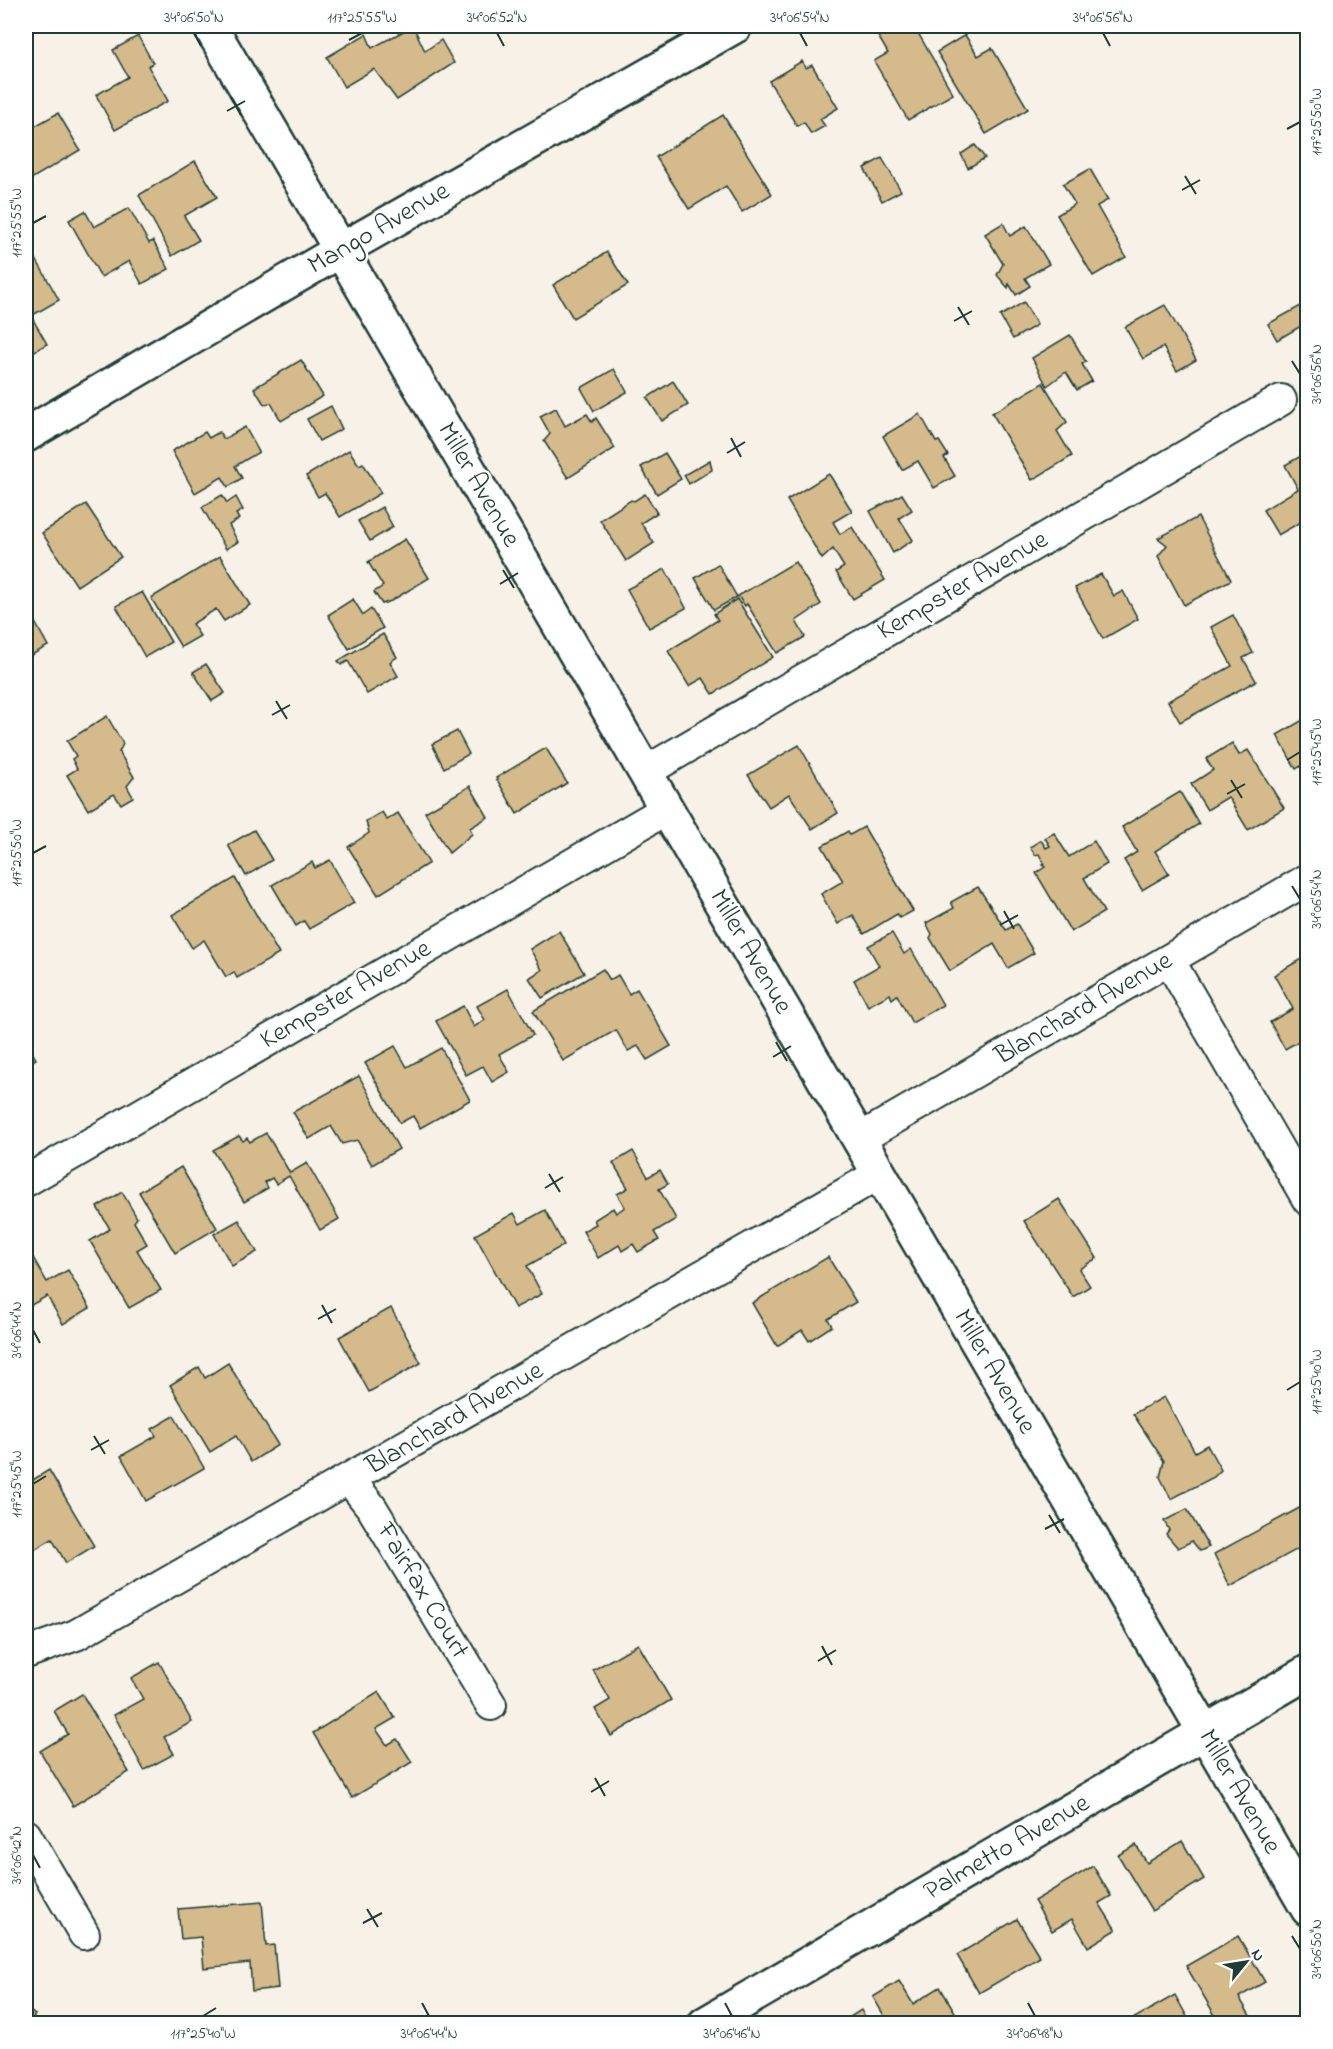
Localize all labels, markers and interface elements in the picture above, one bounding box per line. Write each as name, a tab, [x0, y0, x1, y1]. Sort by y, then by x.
text: 34°06'50"N	[164, 7, 224, 29]
text: 117°25'55"W	[327, 7, 397, 29]
text: 34°06'52"N	[467, 7, 527, 29]
text: 34°06'54"N	[770, 7, 830, 29]
text: 34°06'56"N	[1073, 7, 1133, 29]
text: 117°25'50"W	[1306, 88, 1328, 156]
street label: Mango Avenue	[301, 172, 458, 285]
text: 117°25'55"W	[6, 188, 28, 258]
text: 34°06'56"N	[1306, 344, 1328, 404]
street label: Miller Avenue	[427, 415, 530, 555]
street label: Kempster Avenue	[870, 521, 1056, 651]
text: 117°25'45"W	[1306, 718, 1328, 786]
text: 117°25'50"W	[6, 819, 28, 887]
text: 34°06'54"N	[1306, 869, 1328, 929]
street label: Miller Avenue	[699, 882, 802, 1022]
street label: Kempster Avenue	[253, 930, 439, 1060]
street label: Blanchard Avenue	[987, 942, 1181, 1076]
text: 34°06'44"N	[6, 1301, 28, 1359]
street label: Miller Avenue	[943, 1302, 1046, 1442]
text: 117°25'40"W	[1306, 1349, 1328, 1415]
street label: Blanchard Avenue	[358, 1352, 552, 1486]
text: 117°25'45"W	[6, 1450, 28, 1518]
street label: Fairfax Court	[365, 1515, 478, 1667]
street label: Miller Avenue	[1188, 1722, 1291, 1862]
street label: Palmetto Avenue	[917, 1784, 1098, 1911]
text: 34°06'42"N	[6, 1826, 28, 1884]
text: 34°06'50"N	[1306, 1919, 1328, 1979]
north arrow	[1216, 1932, 1276, 1992]
text: N	[1244, 1945, 1270, 1966]
text: 117°25'40"W	[170, 2023, 236, 2045]
text: 34°06'44"N	[400, 2023, 458, 2045]
text: 34°06'46"N	[703, 2023, 761, 2045]
text: 34°06'48"N	[1007, 2023, 1063, 2045]

